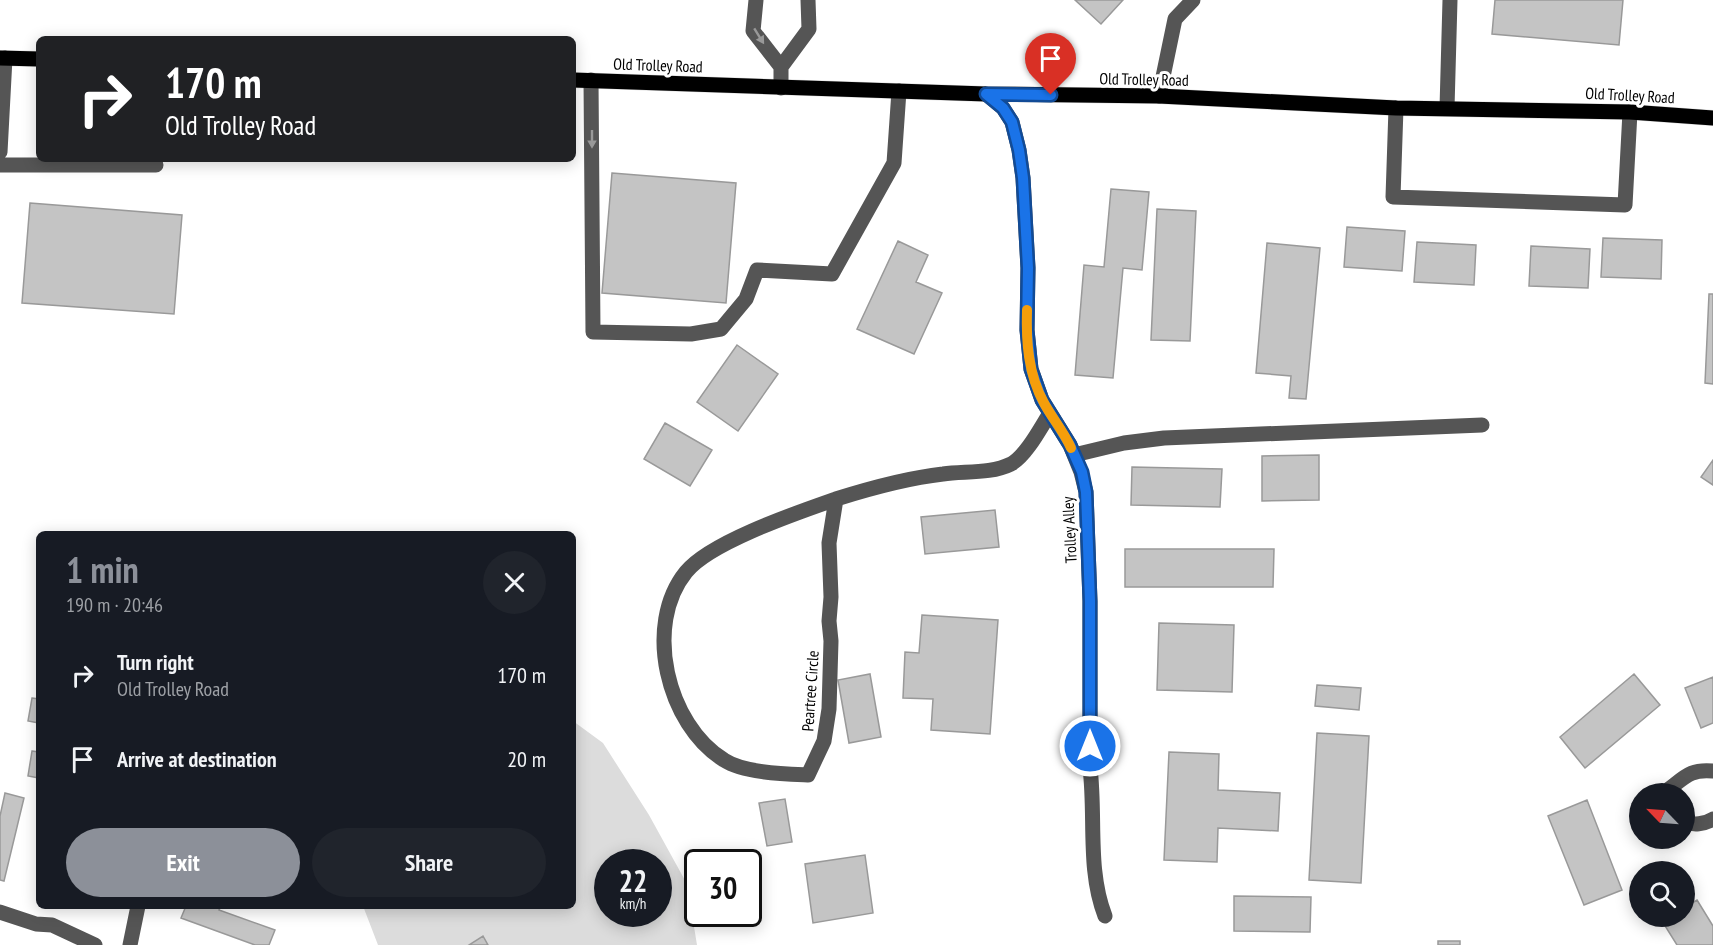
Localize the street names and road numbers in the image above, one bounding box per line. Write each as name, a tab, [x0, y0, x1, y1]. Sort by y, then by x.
street label: Old Trolley Road	[613, 53, 703, 77]
street label: Old Trolley Road	[1099, 68, 1189, 90]
street label: Old Trolley Road	[1585, 83, 1675, 107]
street label: Trolley Alley	[1057, 496, 1081, 564]
street label: Peartree Circle	[797, 650, 823, 732]

